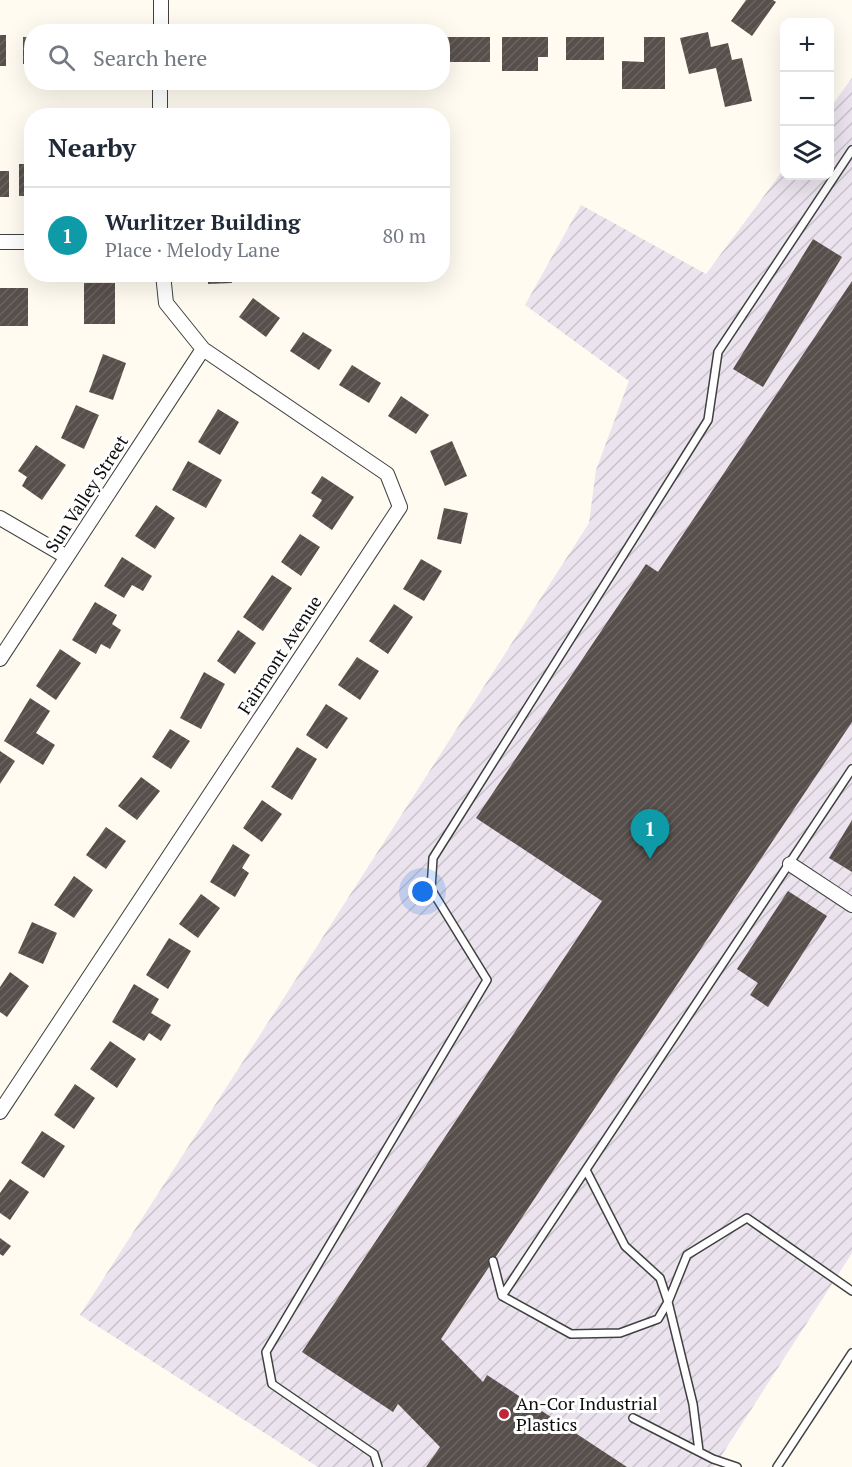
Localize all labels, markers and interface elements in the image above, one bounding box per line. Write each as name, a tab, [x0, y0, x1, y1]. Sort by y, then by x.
map controls	[780, 18, 834, 180]
button: +	[780, 18, 834, 72]
search box	[24, 24, 450, 90]
icon: search	[45, 41, 78, 74]
text: Search here	[93, 43, 207, 72]
button: −	[780, 72, 834, 126]
button: layers	[780, 126, 834, 180]
text: Nearby	[48, 130, 136, 164]
text: Wurlitzer Building	[105, 207, 301, 236]
text: 1	[62, 222, 73, 249]
text: 80 m	[383, 222, 426, 249]
text: Place · Melody Lane	[105, 236, 280, 263]
street label: Sun Valley Street	[39, 430, 133, 557]
street label: Fairmont Avenue	[232, 590, 327, 718]
pin: 1	[630, 810, 670, 859]
your location	[408, 877, 437, 906]
place label: An-Cor Industrial Plastics	[516, 1391, 658, 1436]
marker: An-Cor Industrial Plastics	[497, 1407, 511, 1421]

